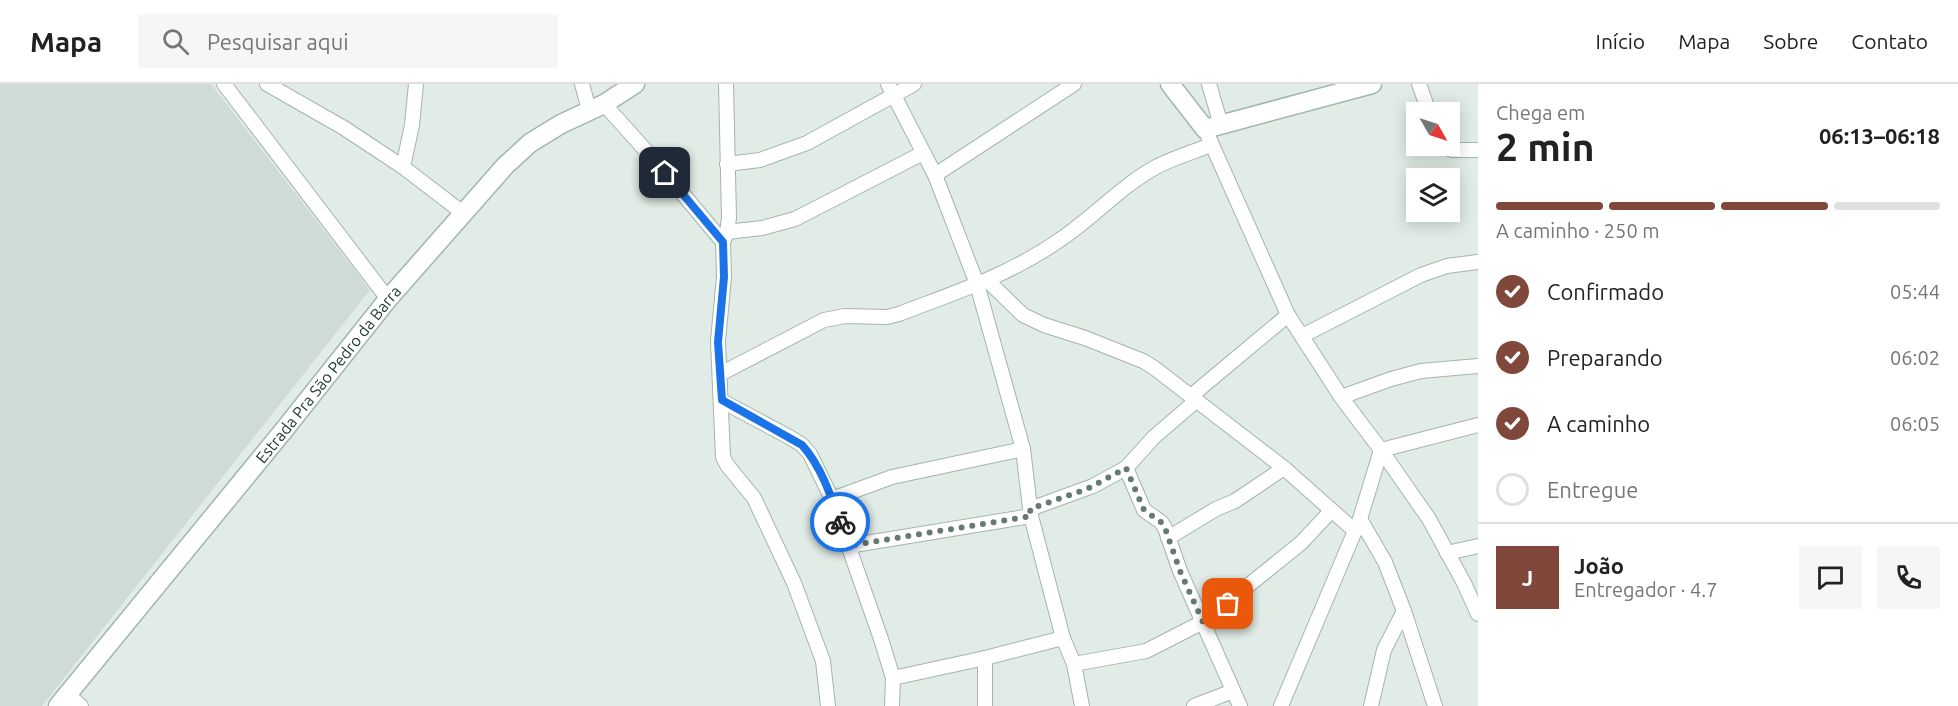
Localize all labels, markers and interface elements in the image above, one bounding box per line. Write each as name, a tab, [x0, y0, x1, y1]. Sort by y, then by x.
search box	[138, 14, 558, 68]
icon: search	[159, 25, 192, 58]
text: Mapa	[30, 26, 102, 57]
text: Pesquisar aqui	[207, 29, 349, 54]
text: Início	[1596, 29, 1645, 53]
text: Mapa	[1678, 29, 1730, 53]
text: Sobre	[1763, 29, 1818, 53]
text: Contato	[1851, 29, 1928, 53]
text: Chega em	[1496, 101, 1585, 124]
north arrow	[1406, 102, 1460, 156]
map controls	[1406, 102, 1460, 222]
text: 06:13–06:18	[1819, 123, 1940, 148]
text: 2 min	[1496, 125, 1595, 168]
pin	[639, 147, 690, 198]
icon: home	[648, 156, 681, 189]
button: layers	[1406, 168, 1460, 222]
text: A caminho · 250 m	[1496, 219, 1660, 242]
icon: check	[1496, 275, 1529, 308]
text: Confirmado	[1547, 279, 1664, 304]
text: 05:44	[1890, 280, 1940, 303]
street label: Estrada Pra São Pedro da Barra	[252, 282, 405, 466]
icon: check	[1496, 341, 1529, 374]
text: Preparando	[1547, 345, 1663, 370]
text: 06:02	[1890, 346, 1940, 369]
icon: check	[1496, 407, 1529, 440]
text: A caminho	[1547, 411, 1650, 436]
text: 06:05	[1890, 412, 1940, 435]
text: Entregue	[1547, 477, 1638, 502]
courier	[810, 492, 870, 552]
icon: bike	[824, 506, 857, 539]
button: chat	[1799, 546, 1862, 609]
button: phone	[1877, 546, 1940, 609]
text: João	[1574, 553, 1624, 578]
text: J	[1522, 565, 1533, 590]
pin	[1202, 578, 1253, 629]
text: Entregador · 4.7	[1574, 578, 1717, 601]
icon: bag	[1211, 587, 1244, 620]

